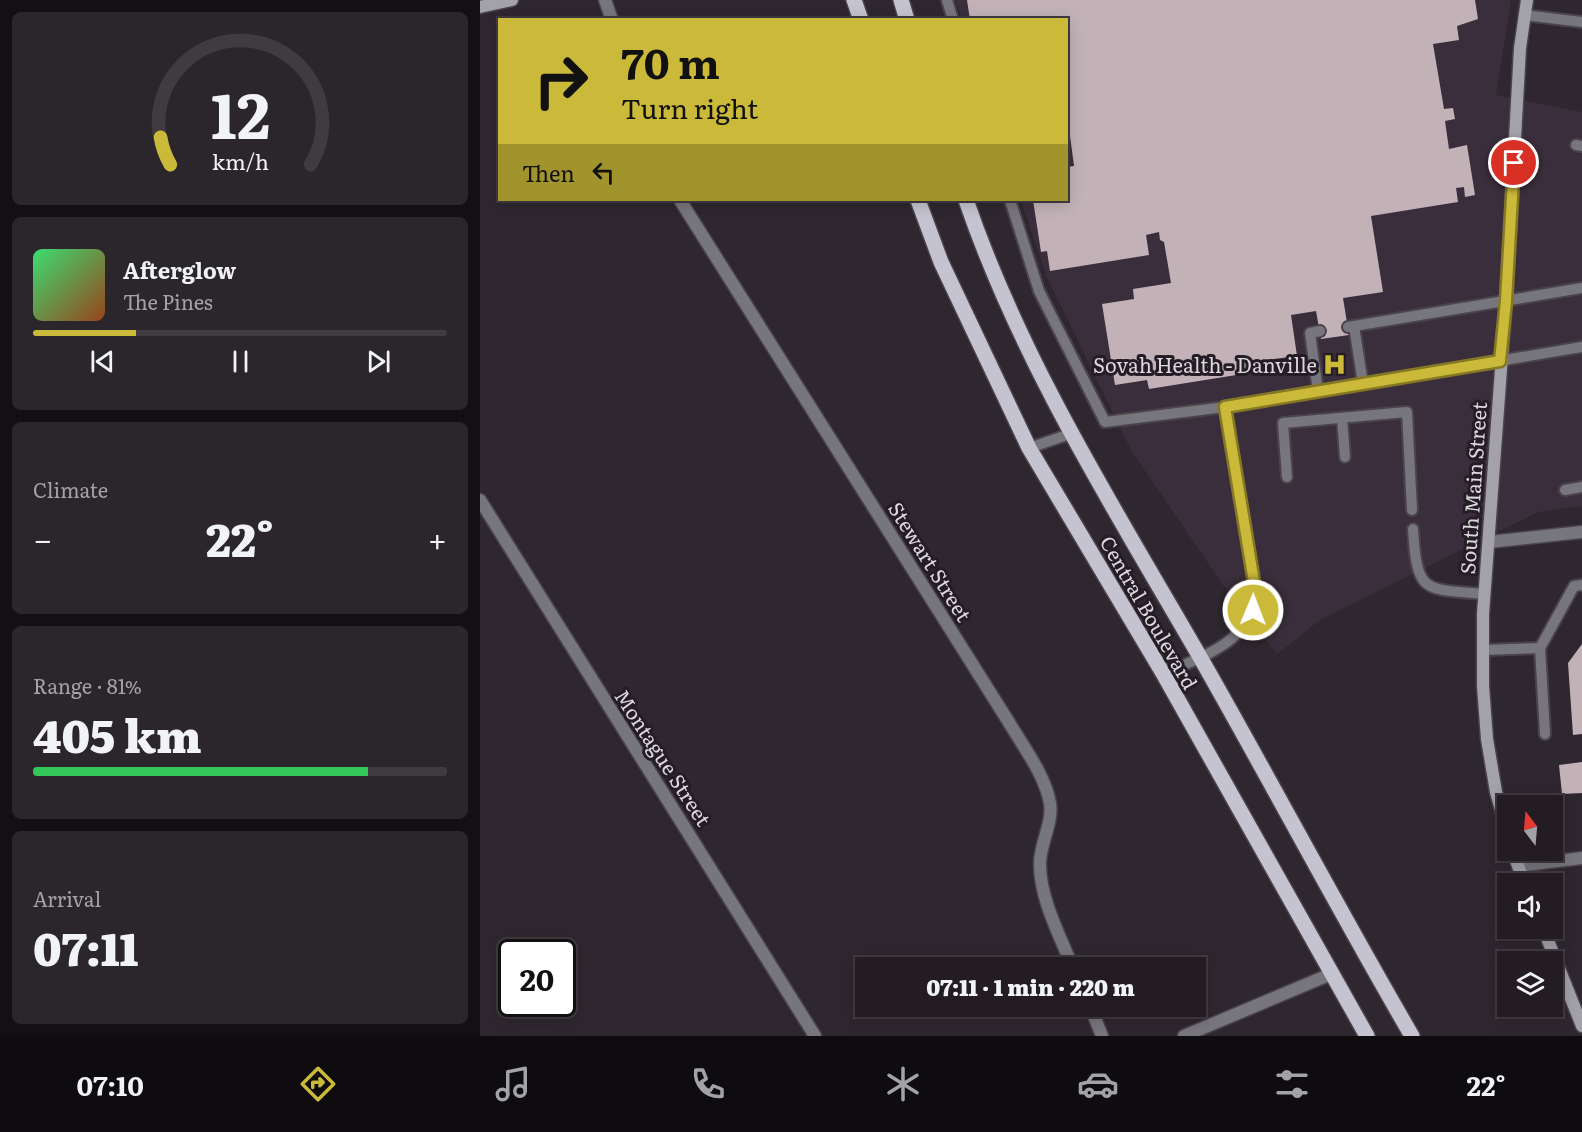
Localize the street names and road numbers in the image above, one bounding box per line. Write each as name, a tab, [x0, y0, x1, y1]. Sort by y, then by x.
street label: South Main Street	[1451, 401, 1493, 575]
street label: Stewart Street	[882, 495, 980, 627]
street label: Central Boulevard	[1094, 530, 1206, 694]
street label: Montague Street	[608, 683, 720, 831]

